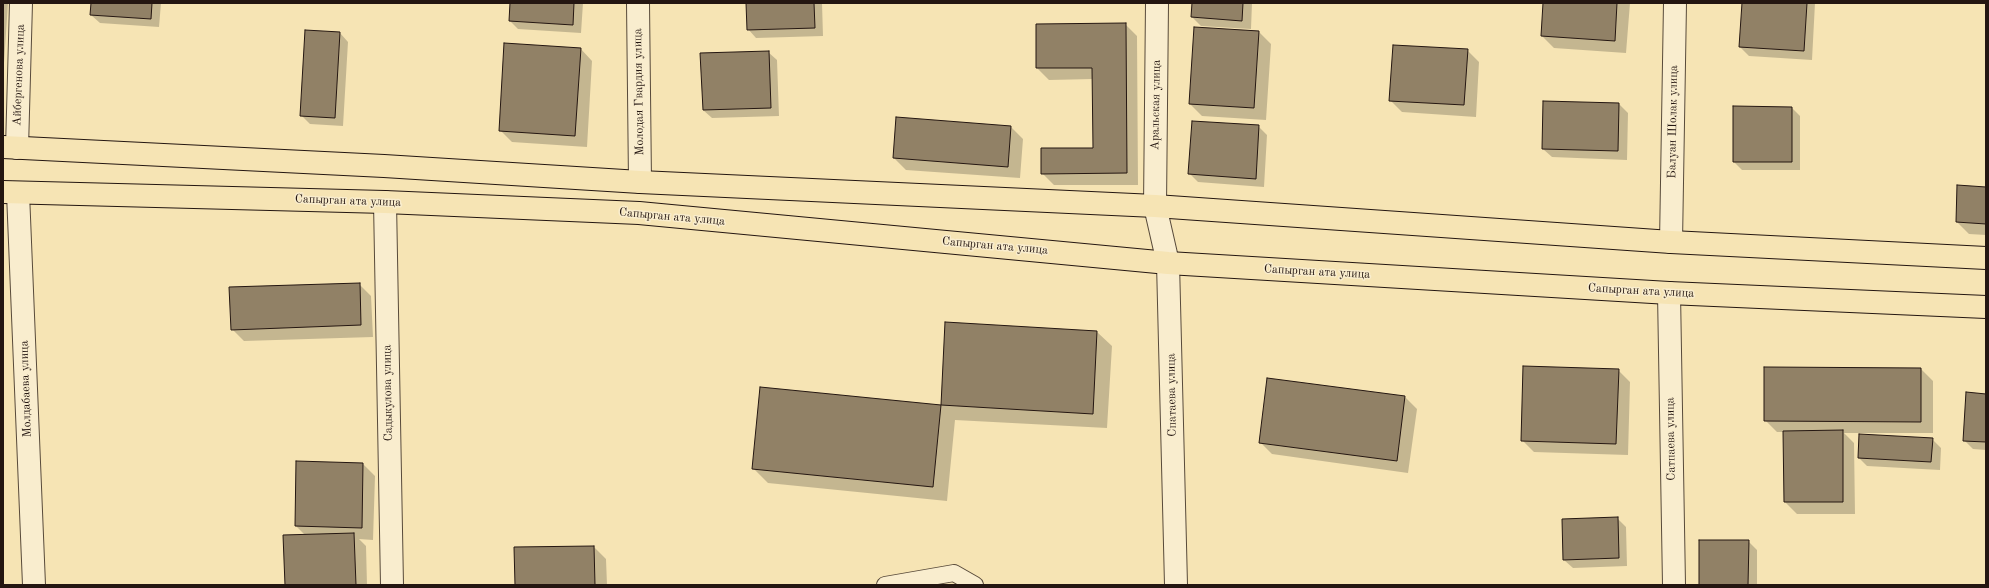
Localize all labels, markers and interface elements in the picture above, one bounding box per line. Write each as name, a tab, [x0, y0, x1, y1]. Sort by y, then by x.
street label: Айбергенова улица	[10, 24, 28, 126]
street label: Молодая Гвардия улица	[631, 28, 647, 156]
street label: Аральская улица	[1148, 60, 1164, 150]
street label: Балуан Шолак улица	[1665, 65, 1681, 179]
street label: Сапырган ата улица	[295, 192, 401, 210]
street label: Сапырган ата улица	[618, 205, 726, 229]
street label: Сапырган ата улица	[941, 234, 1049, 258]
street label: Сапырган ата улица	[1264, 262, 1370, 282]
street label: Сапырган ата улица	[1588, 281, 1694, 301]
street label: Молдабаева улица	[17, 340, 35, 438]
street label: Садыкулова улица	[380, 345, 396, 441]
street label: Спатаева улица	[1164, 353, 1180, 437]
street label: Сатпаева улица	[1663, 397, 1679, 481]

